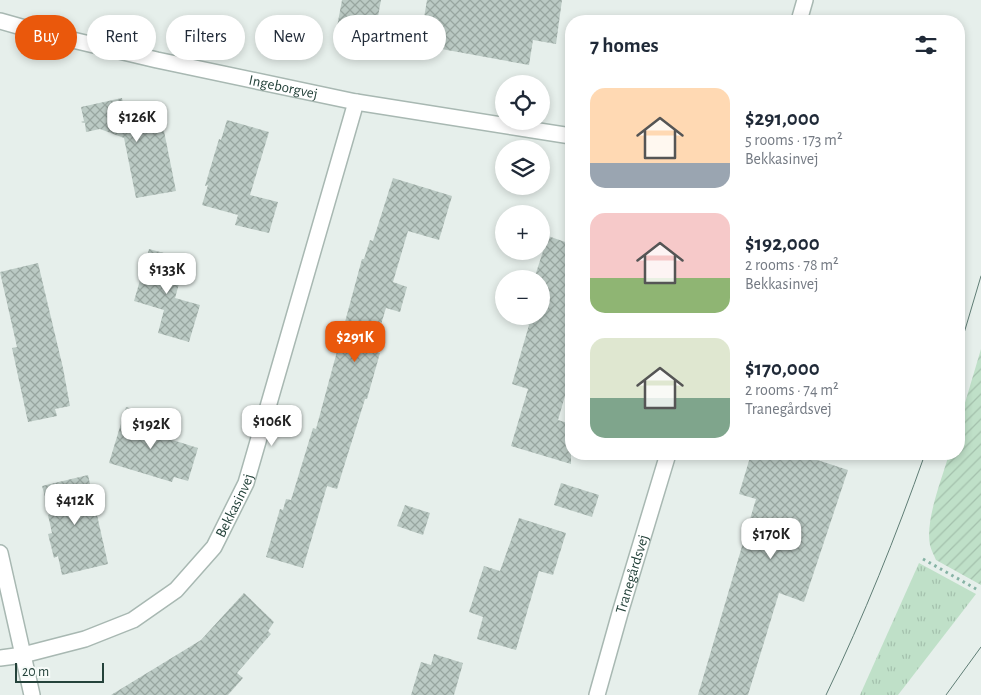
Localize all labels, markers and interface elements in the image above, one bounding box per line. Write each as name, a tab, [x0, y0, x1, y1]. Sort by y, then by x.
chip: Buy	[15, 15, 77, 60]
chip: Rent	[87, 15, 156, 60]
chip: Filters	[166, 15, 245, 60]
chip: New	[255, 15, 323, 60]
chip: Apartment	[333, 15, 446, 60]
icon: filters	[912, 31, 940, 59]
text: 7 homes	[590, 35, 659, 56]
street label: Ingeborgvej	[248, 73, 319, 102]
map controls	[495, 75, 550, 325]
button: locate	[495, 75, 550, 130]
pin: $126K	[102, 100, 172, 143]
icon: home	[630, 108, 690, 168]
text: $291,000	[745, 108, 820, 129]
text: $126K	[118, 109, 156, 125]
text: 5 rooms · 173 m²	[745, 132, 843, 148]
button: layers	[495, 140, 550, 195]
text: Bekkasinvej	[745, 151, 818, 167]
button: +	[495, 205, 550, 260]
icon: home	[630, 233, 690, 293]
text: $192,000	[745, 233, 820, 254]
pin: $133K	[132, 252, 202, 295]
text: 2 rooms · 78 m²	[745, 257, 839, 273]
text: $133K	[149, 261, 185, 277]
button: −	[495, 270, 550, 325]
text: Bekkasinvej	[745, 276, 818, 292]
pin: $291K	[320, 320, 390, 363]
text: $291K	[336, 329, 374, 345]
icon: home	[630, 358, 690, 418]
text: $170,000	[745, 358, 820, 379]
text: 2 rooms · 74 m²	[745, 382, 839, 398]
text: Tranegårdsvej	[745, 401, 832, 417]
pin: $106K	[237, 404, 307, 447]
pin: $192K	[116, 408, 186, 450]
text: $106K	[253, 413, 291, 429]
text: $192K	[132, 416, 170, 432]
street label: Bekkasinvej	[213, 472, 256, 540]
pin: $412K	[40, 484, 110, 526]
text: $412K	[56, 492, 94, 508]
pin: $170K	[736, 518, 806, 560]
text: $170K	[752, 526, 790, 542]
street label: Tranegårdsvej	[613, 533, 651, 615]
scale bar	[15, 660, 104, 683]
text: 20 m	[22, 665, 49, 679]

